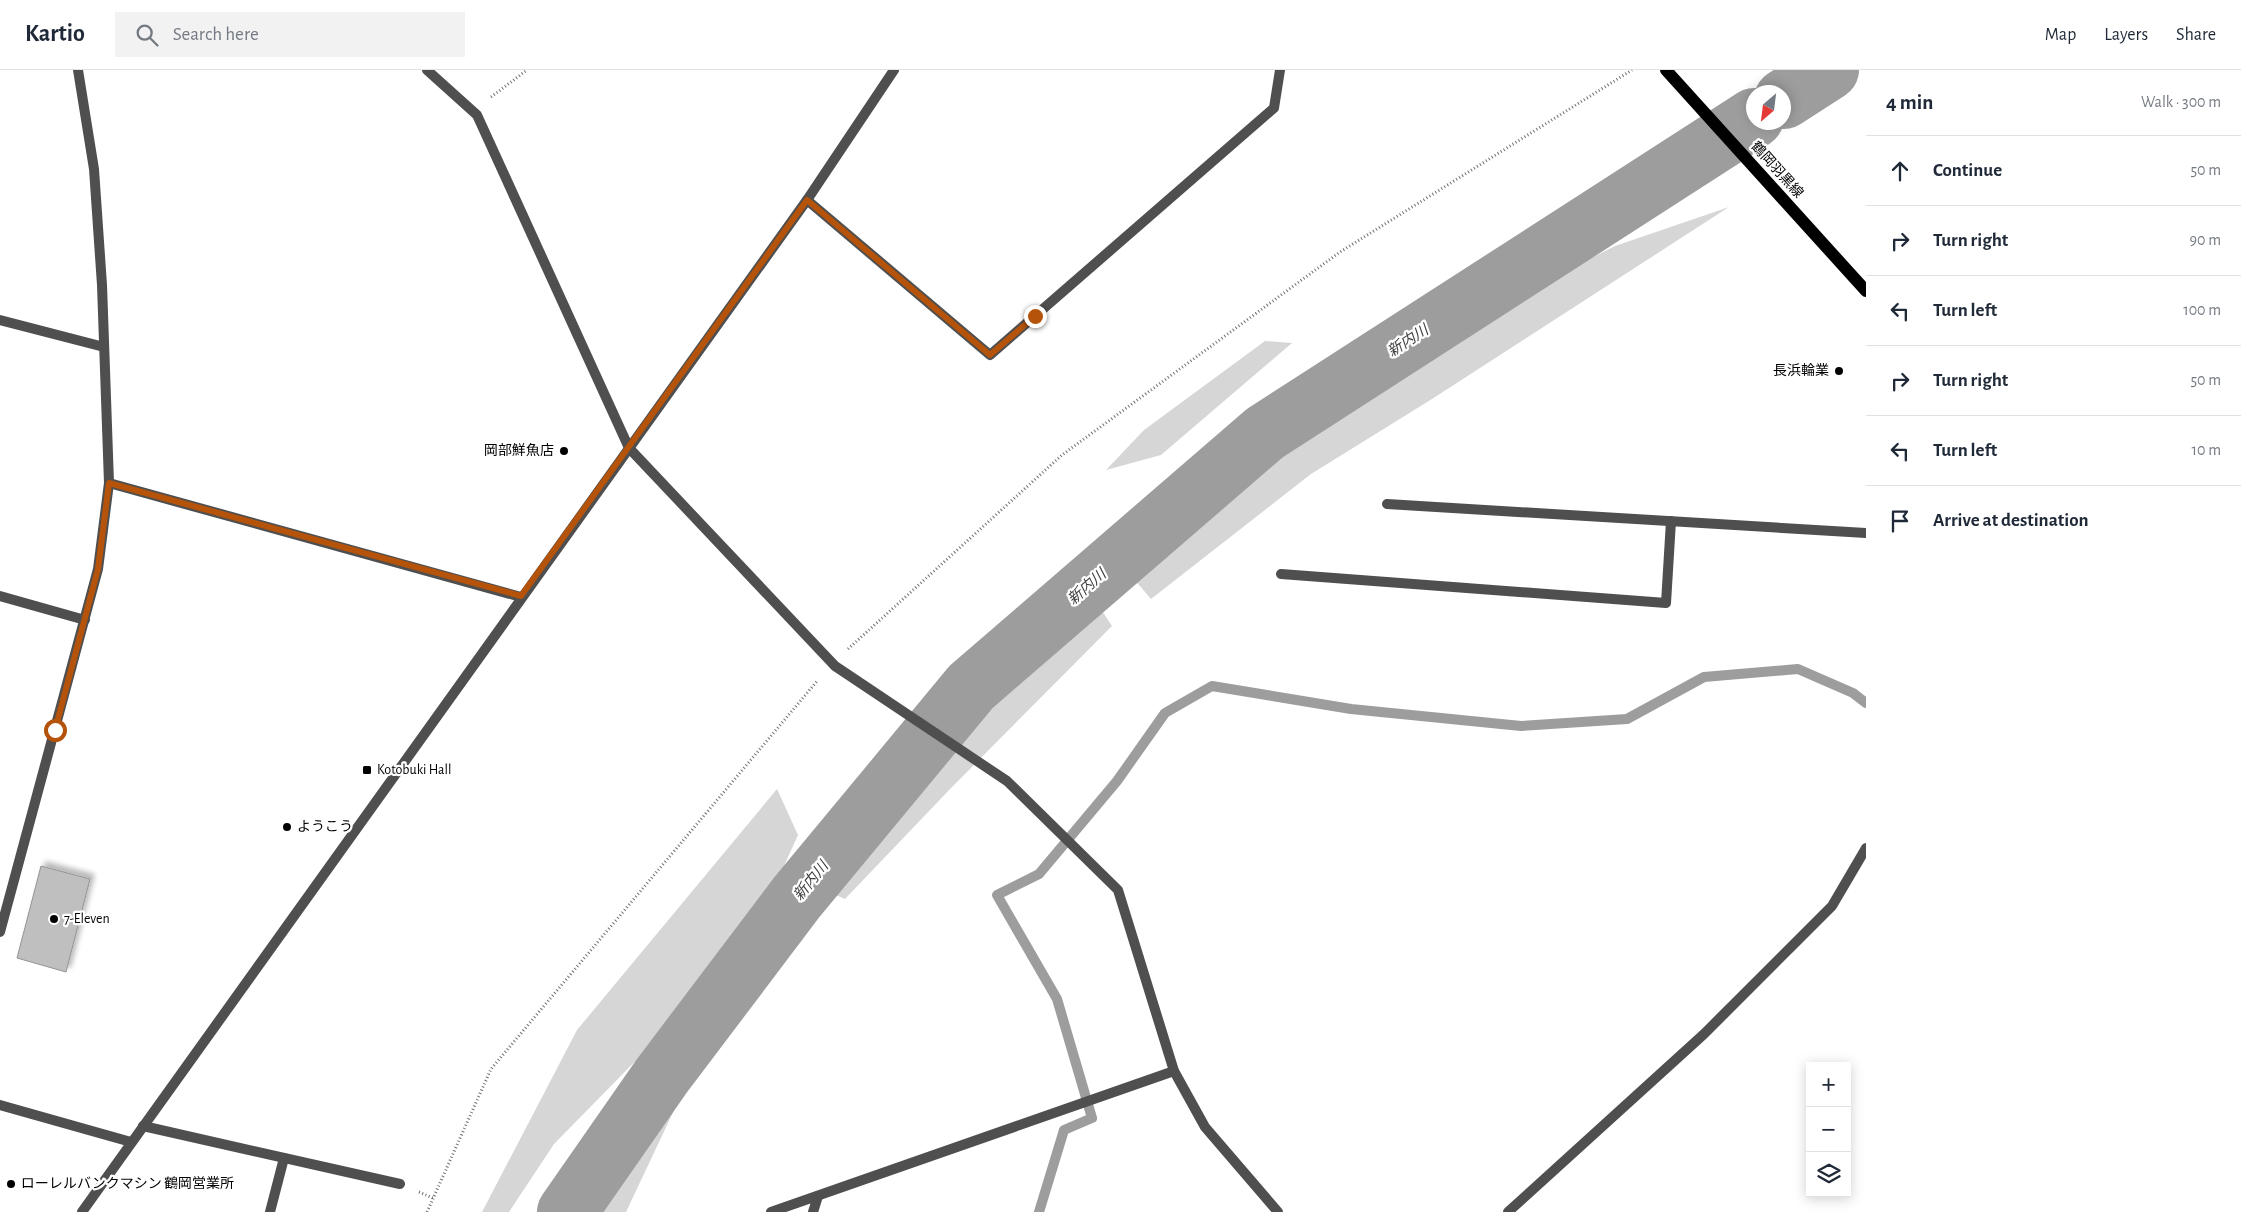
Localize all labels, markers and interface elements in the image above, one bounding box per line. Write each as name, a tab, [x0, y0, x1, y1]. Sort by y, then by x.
search box	[115, 12, 465, 57]
icon: search	[133, 21, 161, 49]
text: Kartio	[25, 22, 85, 46]
text: Search here	[173, 25, 259, 44]
text: Map	[2045, 26, 2076, 44]
text: Layers	[2104, 26, 2148, 44]
text: Share	[2176, 26, 2216, 44]
north arrow	[1746, 85, 1791, 130]
text: 4 min	[1886, 92, 1933, 113]
text: Walk · 300 m	[2141, 94, 2221, 110]
street label: 鶴岡羽黒線	[1748, 139, 1806, 201]
icon: ahead	[1886, 157, 1914, 185]
text: Continue	[1933, 161, 2002, 180]
text: 50 m	[2190, 162, 2221, 178]
icon: right	[1886, 227, 1914, 255]
text: Turn right	[1933, 231, 2008, 250]
text: 90 m	[2190, 232, 2221, 248]
icon: left	[1886, 297, 1914, 325]
text: Turn left	[1933, 301, 1997, 320]
text: 100 m	[2183, 302, 2221, 318]
route end	[1024, 305, 1047, 328]
water label: 新内川	[1384, 321, 1433, 360]
place label: 長浜輪業	[1773, 362, 1829, 378]
marker: 長浜輪業	[1833, 365, 1845, 377]
icon: right	[1886, 367, 1914, 395]
text: Turn right	[1933, 371, 2008, 390]
text: 50 m	[2190, 372, 2221, 388]
icon: left	[1886, 437, 1914, 465]
text: Turn left	[1933, 441, 1997, 460]
text: 10 m	[2192, 442, 2221, 458]
place label: 岡部鮮魚店	[484, 443, 554, 458]
marker: 岡部鮮魚店	[558, 445, 570, 457]
icon: arrive	[1886, 507, 1914, 535]
text: Arrive at destination	[1933, 511, 2089, 530]
water label: 新内川	[1064, 565, 1110, 607]
route start	[44, 719, 67, 742]
place label: Kotobuki Hall	[377, 763, 451, 777]
marker: Kotobuki Hall	[361, 764, 373, 776]
place label: ようこう	[297, 819, 353, 834]
marker: ようこう	[281, 821, 293, 833]
water label: 新内川	[790, 857, 832, 903]
place label: 7-Eleven	[64, 912, 110, 926]
marker: 7-Eleven	[48, 913, 60, 925]
map controls	[1806, 1062, 1851, 1197]
button: +	[1806, 1062, 1851, 1107]
button: −	[1806, 1107, 1851, 1152]
button: layers	[1806, 1152, 1851, 1197]
place label: ローレルバンクマシン 鶴岡営業所	[21, 1176, 234, 1191]
marker: ローレルバンクマシン 鶴岡営業所	[5, 1178, 17, 1190]

